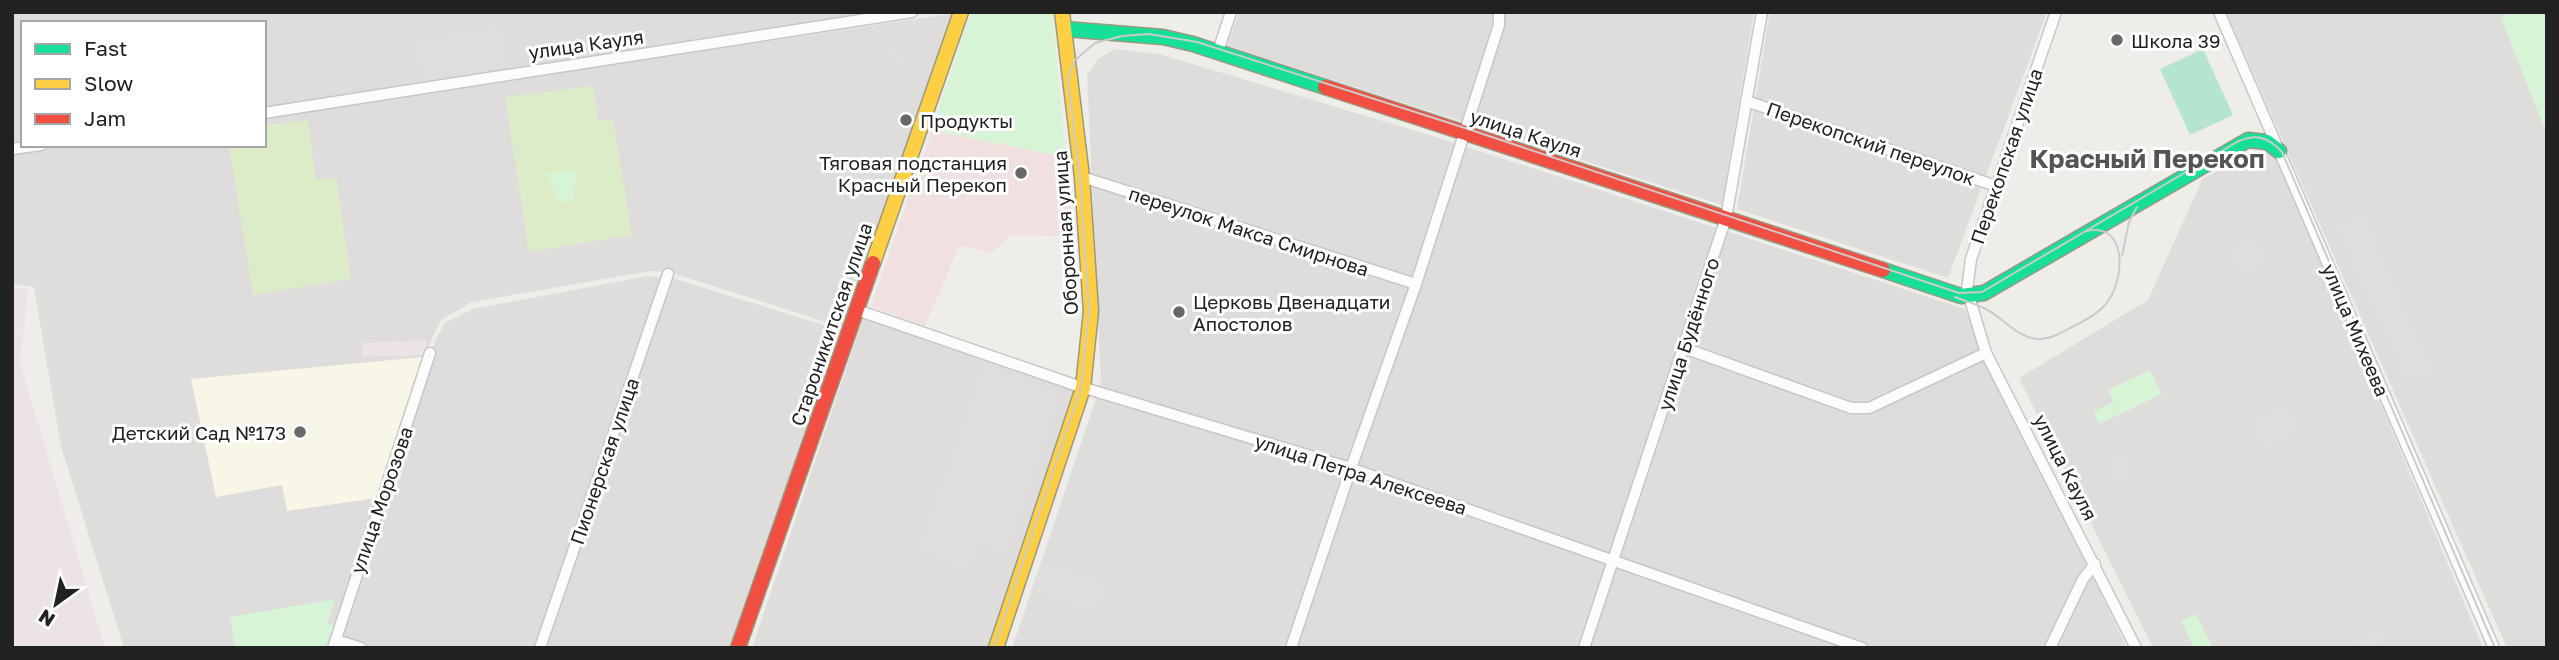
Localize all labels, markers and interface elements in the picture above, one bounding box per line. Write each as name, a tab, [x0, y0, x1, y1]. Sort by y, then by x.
legend	[21, 21, 266, 147]
street label: улица Кауля	[527, 25, 645, 63]
place label: Школа 39	[2131, 29, 2220, 52]
marker: Школа 39	[2109, 32, 2125, 48]
text: Fast	[84, 35, 127, 61]
street label: Перекопская улица	[1965, 65, 2047, 247]
text: Slow	[84, 70, 133, 96]
street label: Перекопский переулок	[1764, 96, 1978, 190]
street label: улица Кауля	[1467, 104, 1585, 162]
text: Jam	[84, 105, 126, 131]
place label: Продукты	[920, 109, 1013, 132]
marker: Продукты	[898, 112, 914, 128]
district label: Красный Перекоп	[2029, 143, 2265, 174]
street label: Оборонная улица	[1048, 150, 1082, 316]
place label: Тяговая подстанция Красный Перекоп	[819, 151, 1007, 196]
marker: Тяговая подстанция Красный Перекоп	[1013, 165, 1029, 181]
street label: переулок Макса Смирнова	[1126, 181, 1372, 281]
street label: Староникитская улица	[785, 219, 877, 429]
street label: улица Будённого	[1652, 255, 1724, 413]
street label: улица Михеева	[2318, 260, 2394, 400]
place label: Церковь Двенадцати Апостолов	[1193, 290, 1390, 335]
marker: Церковь Двенадцати Апостолов	[1171, 304, 1187, 320]
street label: Пионерская улица	[565, 375, 643, 547]
street label: улица Кауля	[2029, 410, 2103, 524]
place label: Детский Сад №173	[112, 421, 286, 444]
street label: улица Морозова	[345, 423, 417, 577]
marker: Детский Сад №173	[292, 424, 308, 440]
street label: улица Петра Алексеева	[1252, 429, 1470, 519]
north arrow	[21, 569, 91, 639]
text: N	[34, 605, 59, 632]

